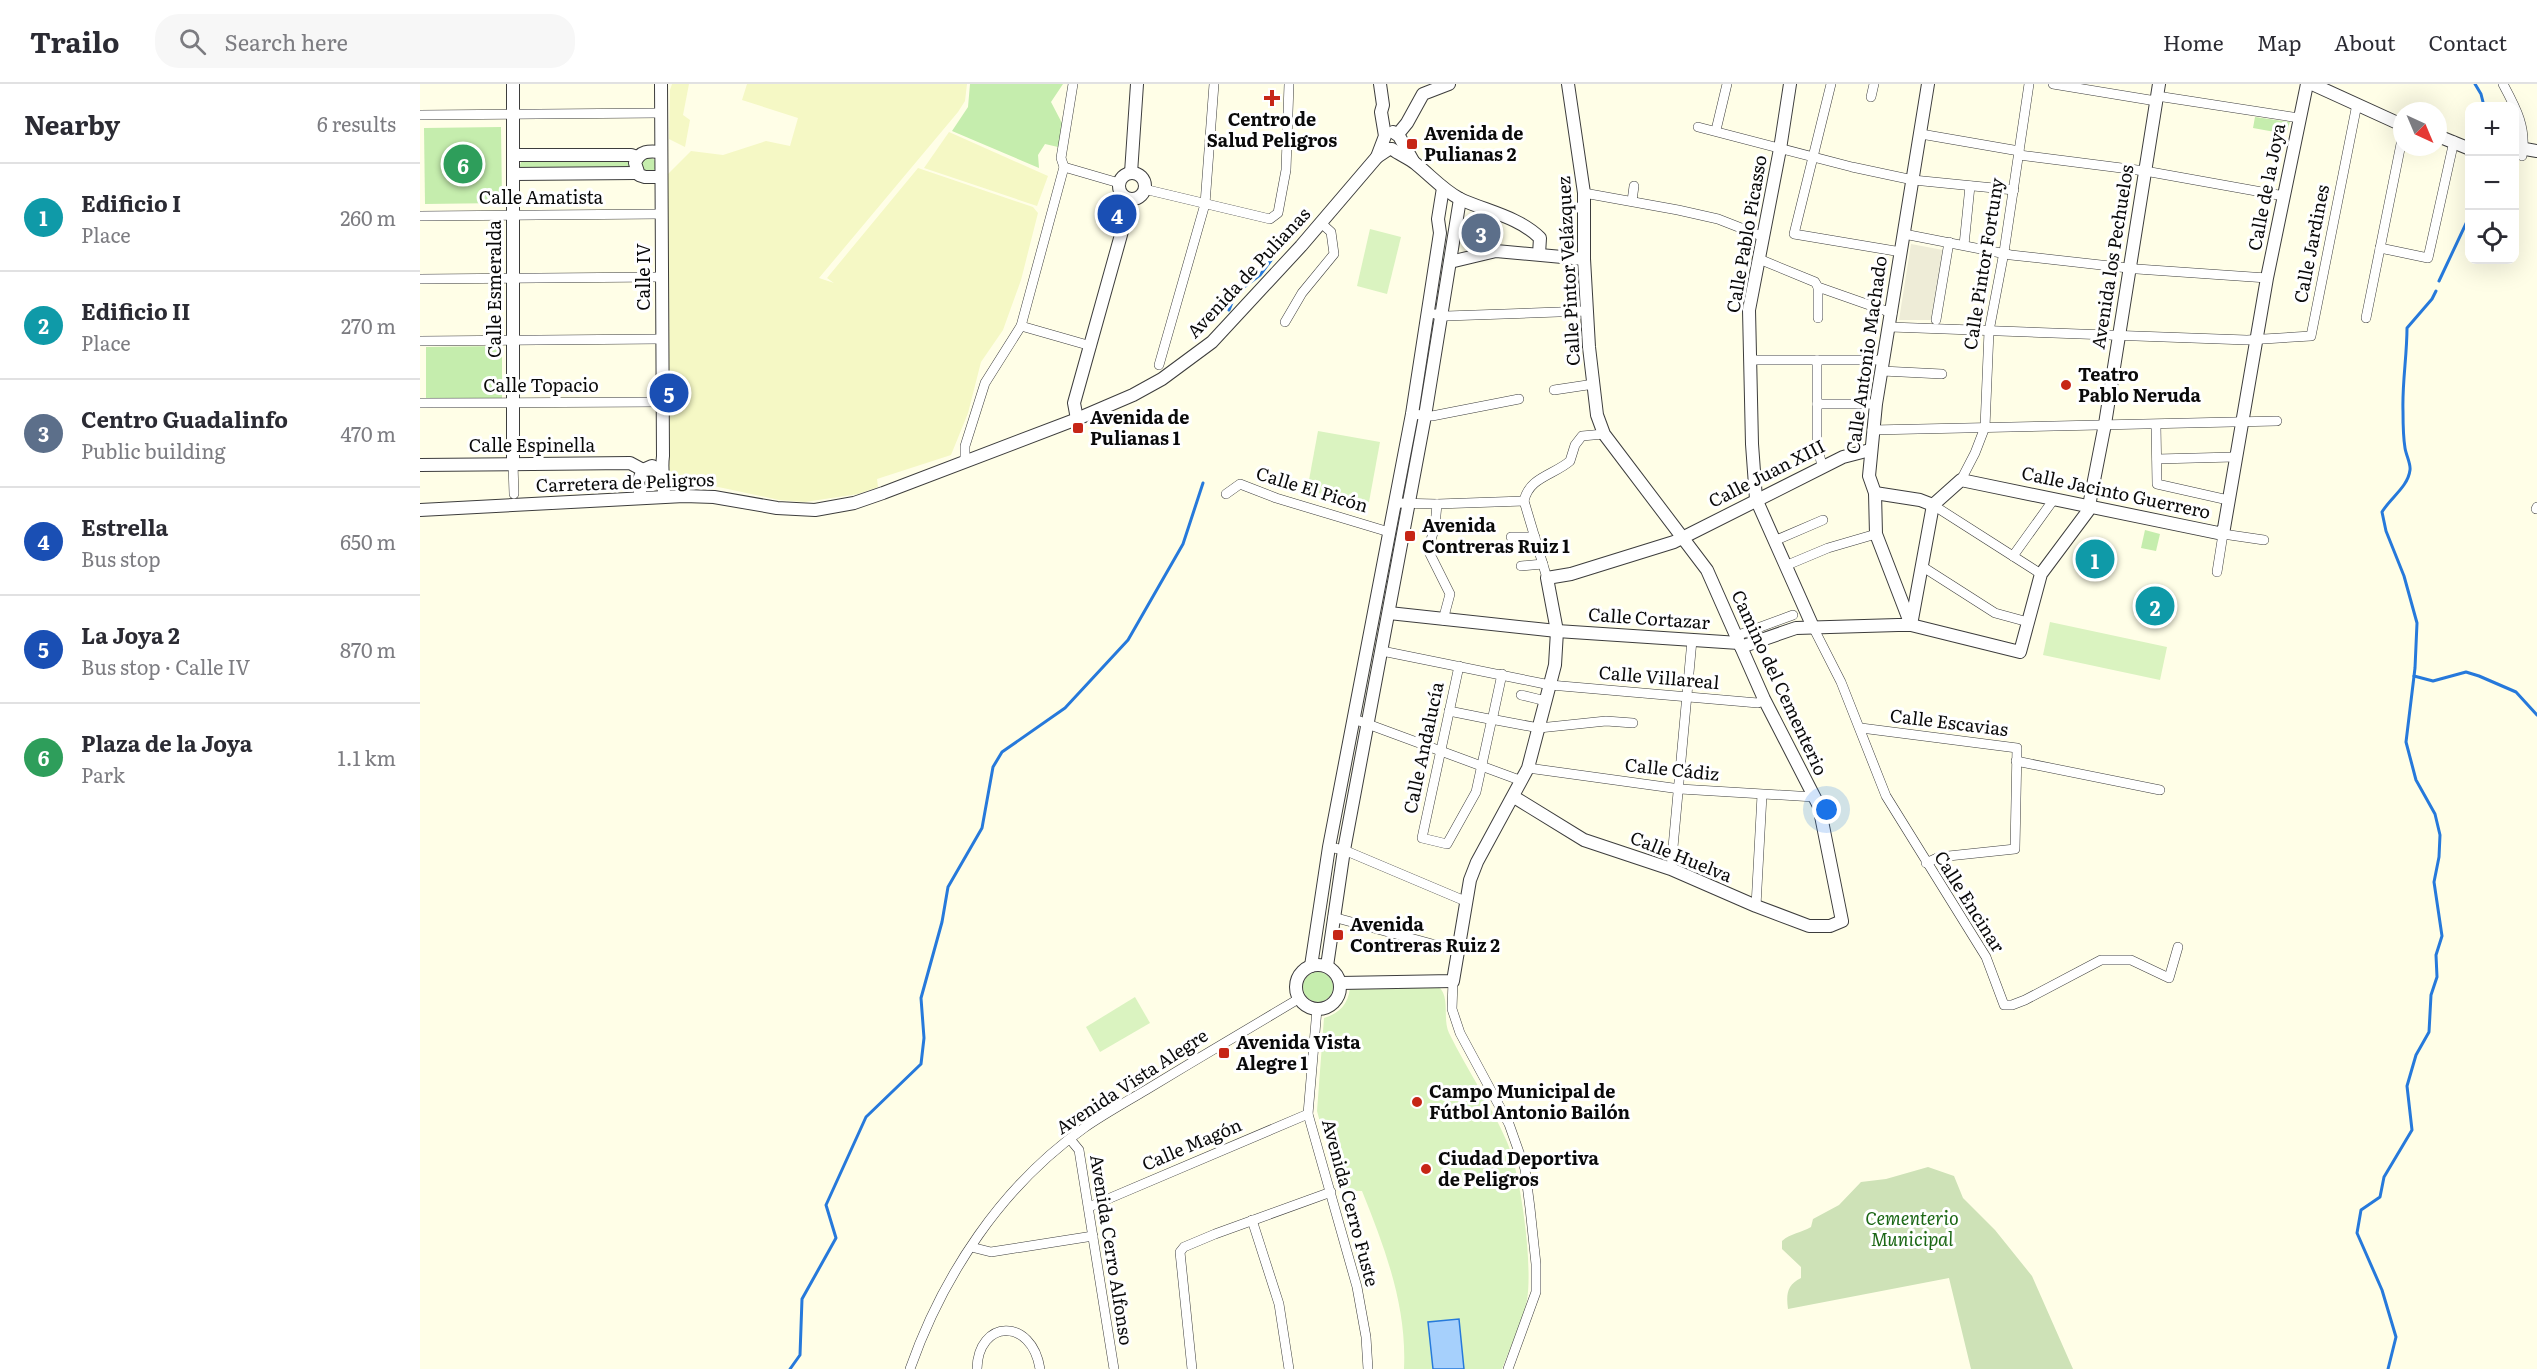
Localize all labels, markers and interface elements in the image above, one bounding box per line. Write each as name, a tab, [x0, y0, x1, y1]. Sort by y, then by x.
search box	[155, 14, 575, 68]
text: Trailo	[30, 20, 119, 62]
icon: search	[176, 25, 209, 58]
text: Search here	[224, 25, 348, 58]
text: Home	[2163, 26, 2224, 57]
text: Map	[2257, 26, 2301, 57]
text: About	[2334, 26, 2396, 57]
text: Contact	[2429, 26, 2507, 57]
marker: Centro de Salud Peligros	[1263, 89, 1281, 107]
north arrow	[2393, 102, 2447, 156]
map controls	[2465, 102, 2519, 264]
button: +	[2465, 102, 2519, 156]
text: Nearby	[24, 104, 120, 143]
place label: Centro de Salud Peligros	[1207, 105, 1337, 153]
text: 6 results	[317, 108, 396, 138]
place label: Avenida de Pulianas 2	[1424, 119, 1524, 167]
street label: Calle de la Joya	[2240, 120, 2291, 253]
marker: Avenida de Pulianas 2	[1405, 137, 1419, 151]
pin: 6	[444, 142, 483, 187]
street label: Calle Pablo Picasso	[1718, 153, 1773, 315]
button: −	[2465, 156, 2519, 210]
street label: Avenida los Pechuelos	[2084, 163, 2139, 351]
street label: Calle Pintor Velázquez	[1549, 175, 1586, 367]
street label: Calle Pintor Fortuny	[1956, 175, 2010, 352]
street label: Calle Jardines	[2286, 182, 2335, 305]
street label: Calle Amatista	[479, 183, 604, 210]
text: Edificio I	[81, 186, 181, 219]
pin: 4	[1098, 192, 1136, 236]
street label: Avenida de Pulianas	[1180, 200, 1316, 343]
text: 1	[39, 202, 48, 232]
text: 260 m	[340, 202, 396, 232]
pin: 3	[1462, 210, 1500, 256]
button: locate	[2465, 210, 2519, 264]
text: Place	[81, 219, 131, 249]
street label: Calle Esmeralda	[480, 220, 507, 358]
street label: Calle IV	[629, 243, 656, 311]
street label: Calle Antonio Machado	[1838, 254, 1893, 456]
text: Edificio II	[81, 294, 190, 327]
text: 2	[38, 310, 49, 340]
text: 270 m	[341, 310, 396, 340]
text: Place	[81, 327, 131, 357]
place label: Teatro Pablo Neruda	[2078, 360, 2202, 408]
pin: 5	[650, 370, 688, 416]
street label: Calle Topacio	[483, 371, 599, 398]
marker: Teatro Pablo Neruda	[2059, 378, 2073, 392]
text: Centro Guadalinfo	[81, 402, 288, 435]
place label: Avenida de Pulianas 1	[1090, 403, 1190, 451]
text: 3	[38, 418, 49, 448]
text: 470 m	[341, 418, 396, 448]
marker: Avenida de Pulianas 1	[1071, 421, 1085, 435]
street label: Calle Espinella	[469, 431, 595, 458]
street label: Calle Juan XIII	[1703, 432, 1829, 514]
text: Public building	[81, 435, 226, 465]
street label: Calle Jacinto Guerrero	[2019, 458, 2213, 525]
street label: Calle El Picón	[1253, 459, 1372, 518]
street label: Carretera de Peligros	[535, 465, 715, 498]
text: Estrella	[81, 510, 168, 543]
place label: Avenida Contreras Ruiz 1	[1422, 511, 1570, 559]
text: 4	[37, 526, 50, 556]
text: 650 m	[340, 526, 396, 556]
marker: Avenida Contreras Ruiz 1	[1403, 529, 1417, 543]
pin: 1	[2076, 536, 2114, 582]
text: Bus stop	[81, 543, 161, 573]
pin: 2	[2136, 584, 2174, 628]
street label: Camino del Cementerio	[1725, 585, 1835, 780]
street label: Calle Cortazar	[1587, 600, 1711, 635]
text: La Joya 2	[81, 618, 180, 651]
text: 5	[38, 634, 49, 664]
text: 870 m	[340, 634, 396, 664]
text: Bus stop · Calle IV	[81, 651, 250, 681]
street label: Calle Villareal	[1598, 658, 1721, 695]
street label: Calle Andalucía	[1395, 679, 1450, 816]
street label: Calle Escavias	[1889, 701, 2010, 742]
text: Plaza de la Joya	[81, 726, 252, 759]
text: 6	[38, 742, 49, 772]
text: 1.1 km	[338, 742, 396, 772]
street label: Calle Cádiz	[1624, 750, 1721, 787]
text: Park	[81, 759, 125, 789]
your location	[1812, 795, 1841, 824]
street label: Calle Huelva	[1627, 823, 1737, 888]
street label: Calle Encinar	[1928, 845, 2012, 958]
place label: Avenida Contreras Ruiz 2	[1350, 910, 1500, 958]
marker: Avenida Contreras Ruiz 2	[1331, 928, 1345, 942]
street label: Avenida Vista Alegre	[1050, 1021, 1213, 1140]
place label: Avenida Vista Alegre 1	[1236, 1028, 1361, 1076]
marker: Avenida Vista Alegre 1	[1217, 1046, 1231, 1060]
place label: Campo Municipal de Fútbol Antonio Bailón	[1429, 1077, 1631, 1125]
marker: Campo Municipal de Fútbol Antonio Bailón	[1410, 1095, 1424, 1109]
street label: Calle Magón	[1137, 1110, 1246, 1177]
street label: Avenida Cerro Fuste	[1316, 1116, 1387, 1289]
place label: Ciudad Deportiva de Peligros	[1438, 1144, 1599, 1192]
street label: Avenida Cerro Alfonso	[1084, 1152, 1141, 1347]
marker: Ciudad Deportiva de Peligros	[1419, 1162, 1433, 1176]
park label: Cementerio Municipal	[1865, 1204, 1959, 1252]

